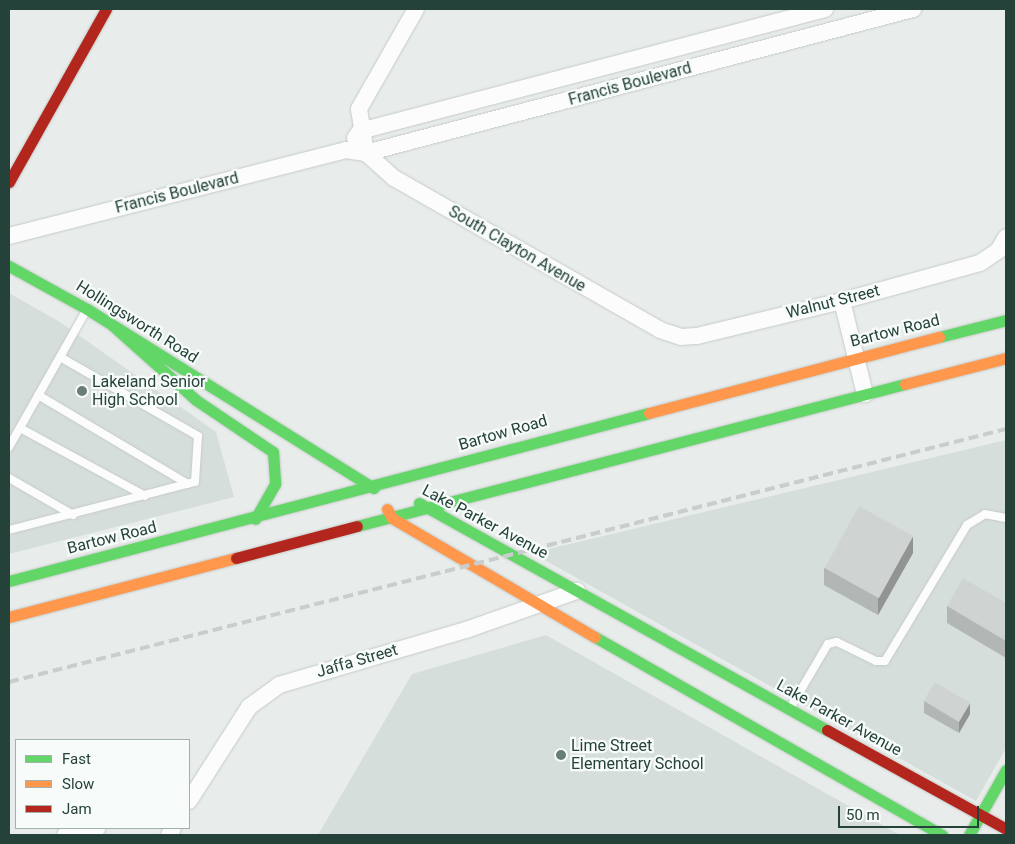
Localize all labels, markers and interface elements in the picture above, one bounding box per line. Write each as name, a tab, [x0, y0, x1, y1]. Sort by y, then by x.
street label: Francis Boulevard	[566, 58, 694, 110]
street label: Francis Boulevard	[113, 168, 241, 218]
street label: South Clayton Avenue	[445, 202, 589, 296]
street label: Hollingsworth Road	[73, 277, 201, 367]
street label: Walnut Street	[784, 281, 882, 323]
street label: Bartow Road	[848, 311, 942, 351]
place label: Lakeland Senior High School	[92, 372, 205, 410]
marker: Lakeland Senior High School	[76, 385, 88, 397]
street label: Bartow Road	[456, 411, 550, 455]
street label: Lake Parker Avenue	[419, 481, 551, 563]
street label: Bartow Road	[65, 518, 159, 558]
street label: Jaffa Street	[314, 640, 400, 682]
street label: Lake Parker Avenue	[773, 676, 905, 760]
place label: Lime Street Elementary School	[571, 736, 704, 774]
legend	[15, 739, 190, 829]
marker: Lime Street Elementary School	[555, 749, 567, 761]
text: Fast	[62, 750, 91, 768]
text: Slow	[62, 775, 94, 793]
scale bar	[840, 796, 981, 828]
text: Jam	[62, 800, 92, 818]
text: 50 m	[846, 806, 880, 824]

